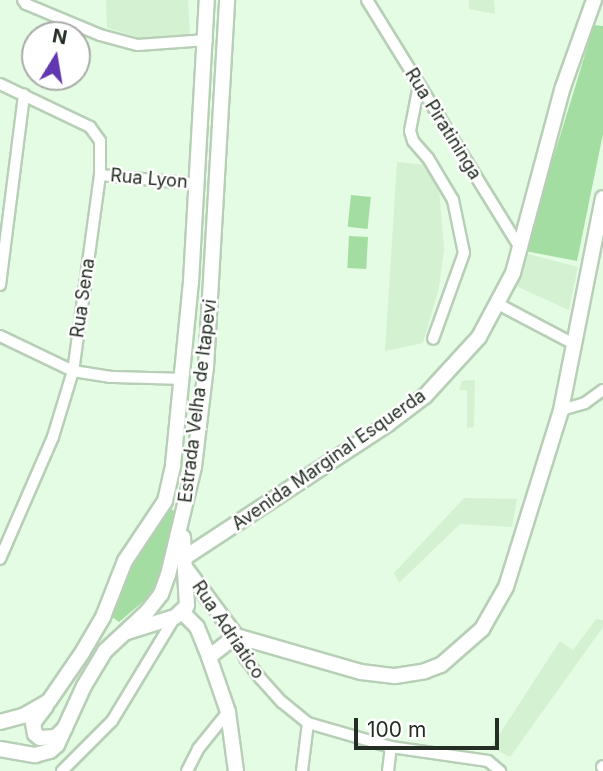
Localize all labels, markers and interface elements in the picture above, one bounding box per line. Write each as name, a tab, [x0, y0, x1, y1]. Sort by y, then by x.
north arrow	[21, 21, 91, 91]
text: N	[50, 24, 69, 50]
street label: Rua Piratininga	[400, 64, 486, 184]
street label: Rua Lyon	[109, 165, 189, 193]
street label: Rua Sena	[67, 257, 99, 339]
street label: Estrada Velha de Itapevi	[175, 298, 221, 504]
street label: Avenida Marginal Esquerda	[228, 385, 430, 535]
street label: Rua Adriatico	[187, 577, 269, 683]
scale bar	[358, 704, 503, 748]
text: 100 m	[367, 717, 426, 742]

